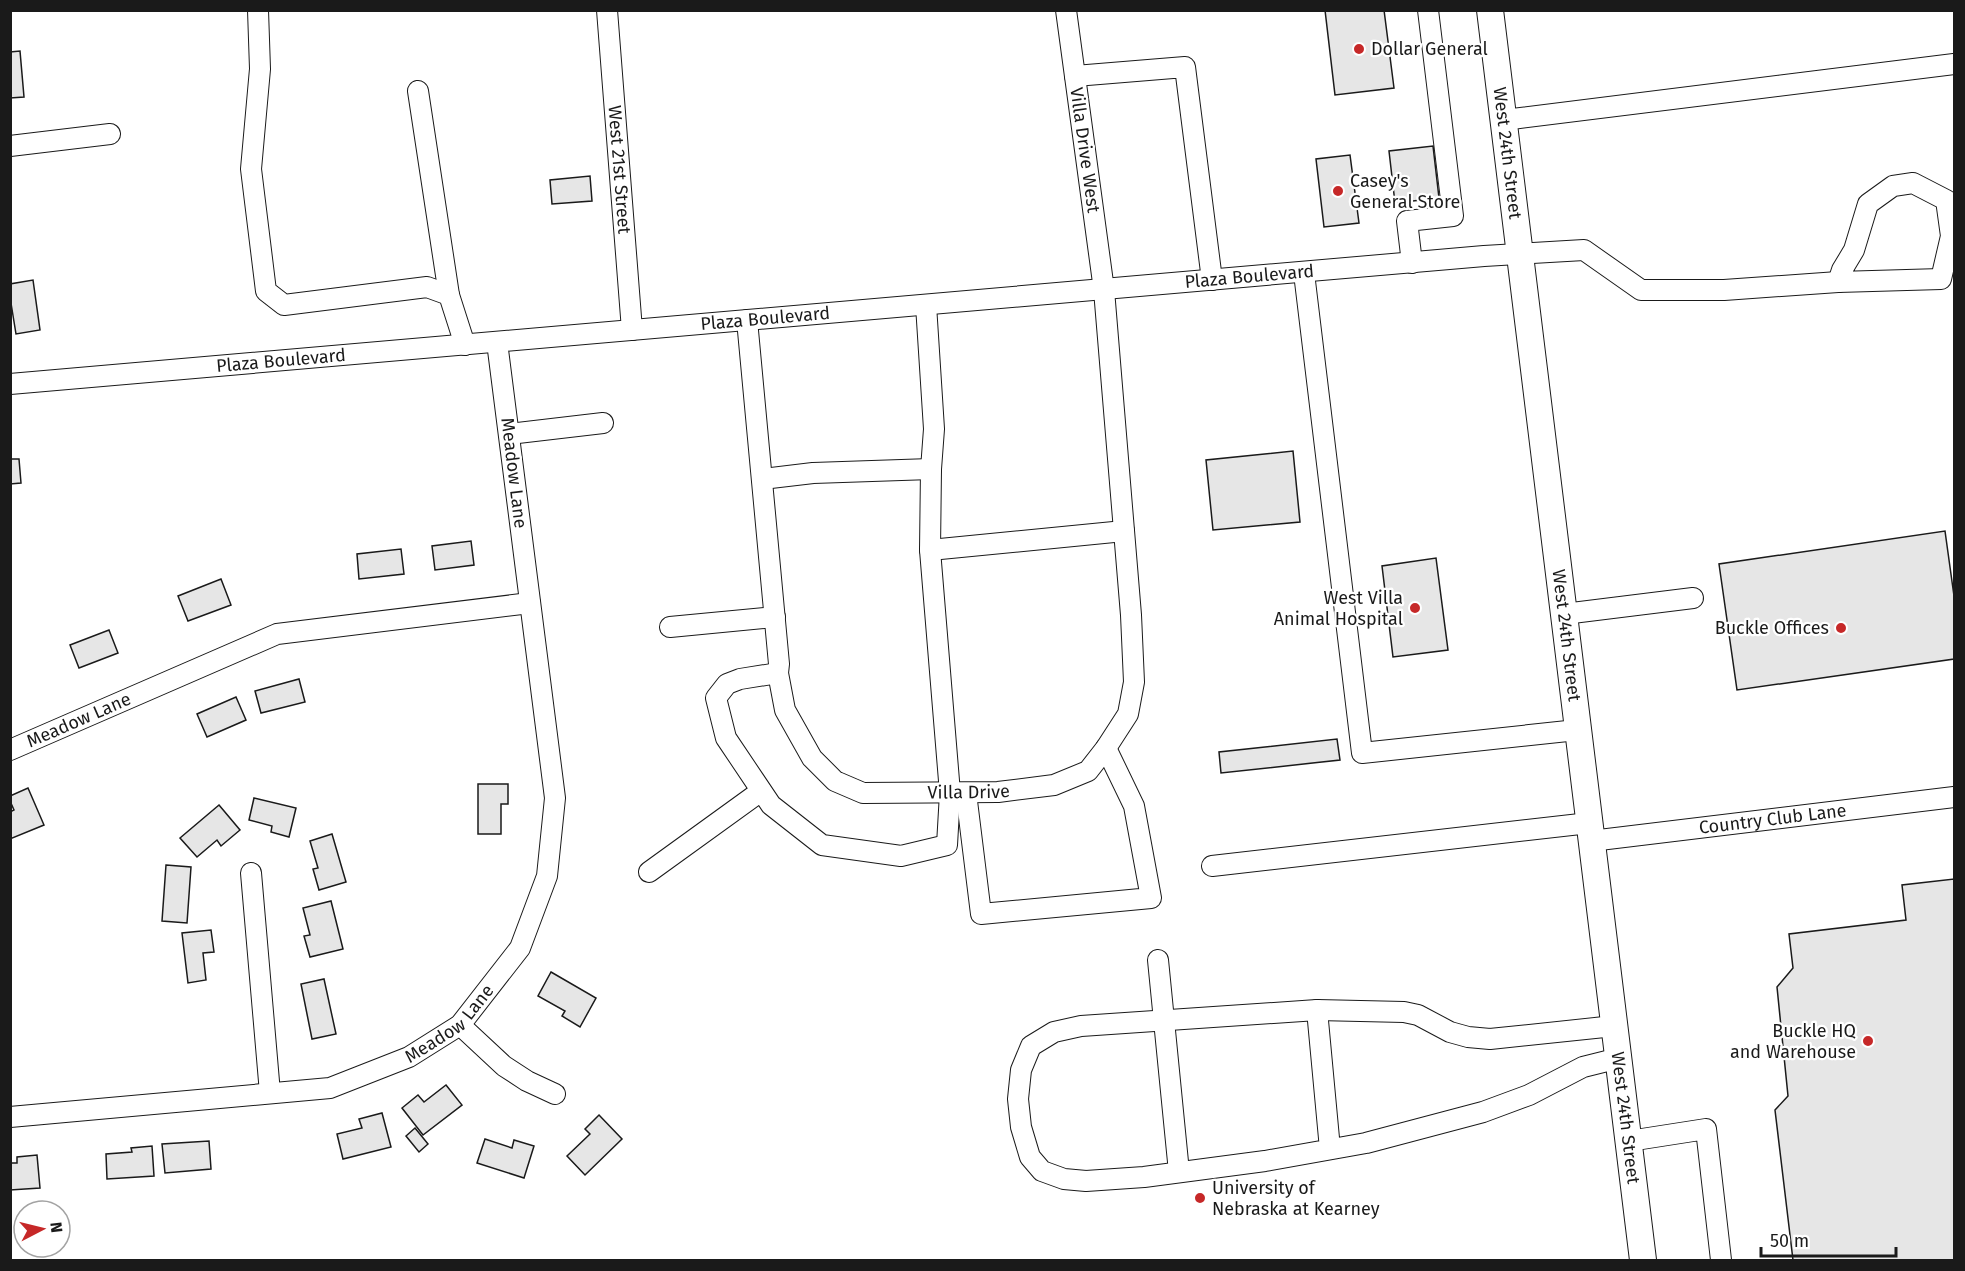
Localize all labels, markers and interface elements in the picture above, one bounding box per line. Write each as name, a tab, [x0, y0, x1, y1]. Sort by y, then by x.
place label: Dollar General	[1371, 38, 1488, 60]
marker: Dollar General	[1352, 42, 1366, 56]
street label: Villa Drive West	[1065, 86, 1105, 215]
street label: West 24th Street	[1489, 86, 1527, 221]
street label: West 21st Street	[603, 104, 635, 235]
place label: Casey's General Store	[1350, 170, 1460, 213]
marker: Casey's General Store	[1331, 184, 1345, 198]
street label: Plaza Boulevard	[1184, 260, 1315, 293]
street label: Plaza Boulevard	[699, 302, 831, 335]
street label: Plaza Boulevard	[215, 344, 347, 377]
street label: Meadow Lane	[496, 416, 532, 530]
street label: West 24th Street	[1548, 568, 1586, 703]
place label: West Villa Animal Hospital	[1274, 587, 1403, 630]
marker: West Villa Animal Hospital	[1408, 601, 1422, 615]
place label: Buckle Offices	[1715, 617, 1829, 639]
marker: Buckle Offices	[1834, 621, 1848, 635]
street label: Meadow Lane	[23, 688, 134, 752]
street label: Villa Drive	[927, 780, 1011, 804]
street label: Country Club Lane	[1698, 799, 1848, 839]
street label: Meadow Lane	[401, 980, 498, 1068]
place label: Buckle HQ and Warehouse	[1730, 1020, 1856, 1063]
marker: Buckle HQ and Warehouse	[1861, 1034, 1875, 1048]
street label: West 24th Street	[1607, 1050, 1645, 1186]
place label: University of Nebraska at Kearney	[1212, 1177, 1380, 1220]
marker: University of Nebraska at Kearney	[1193, 1191, 1207, 1205]
north arrow	[12, 1199, 72, 1259]
scale bar	[1761, 1220, 1896, 1258]
text: N	[46, 1221, 66, 1234]
text: 50 m	[1770, 1230, 1809, 1252]

